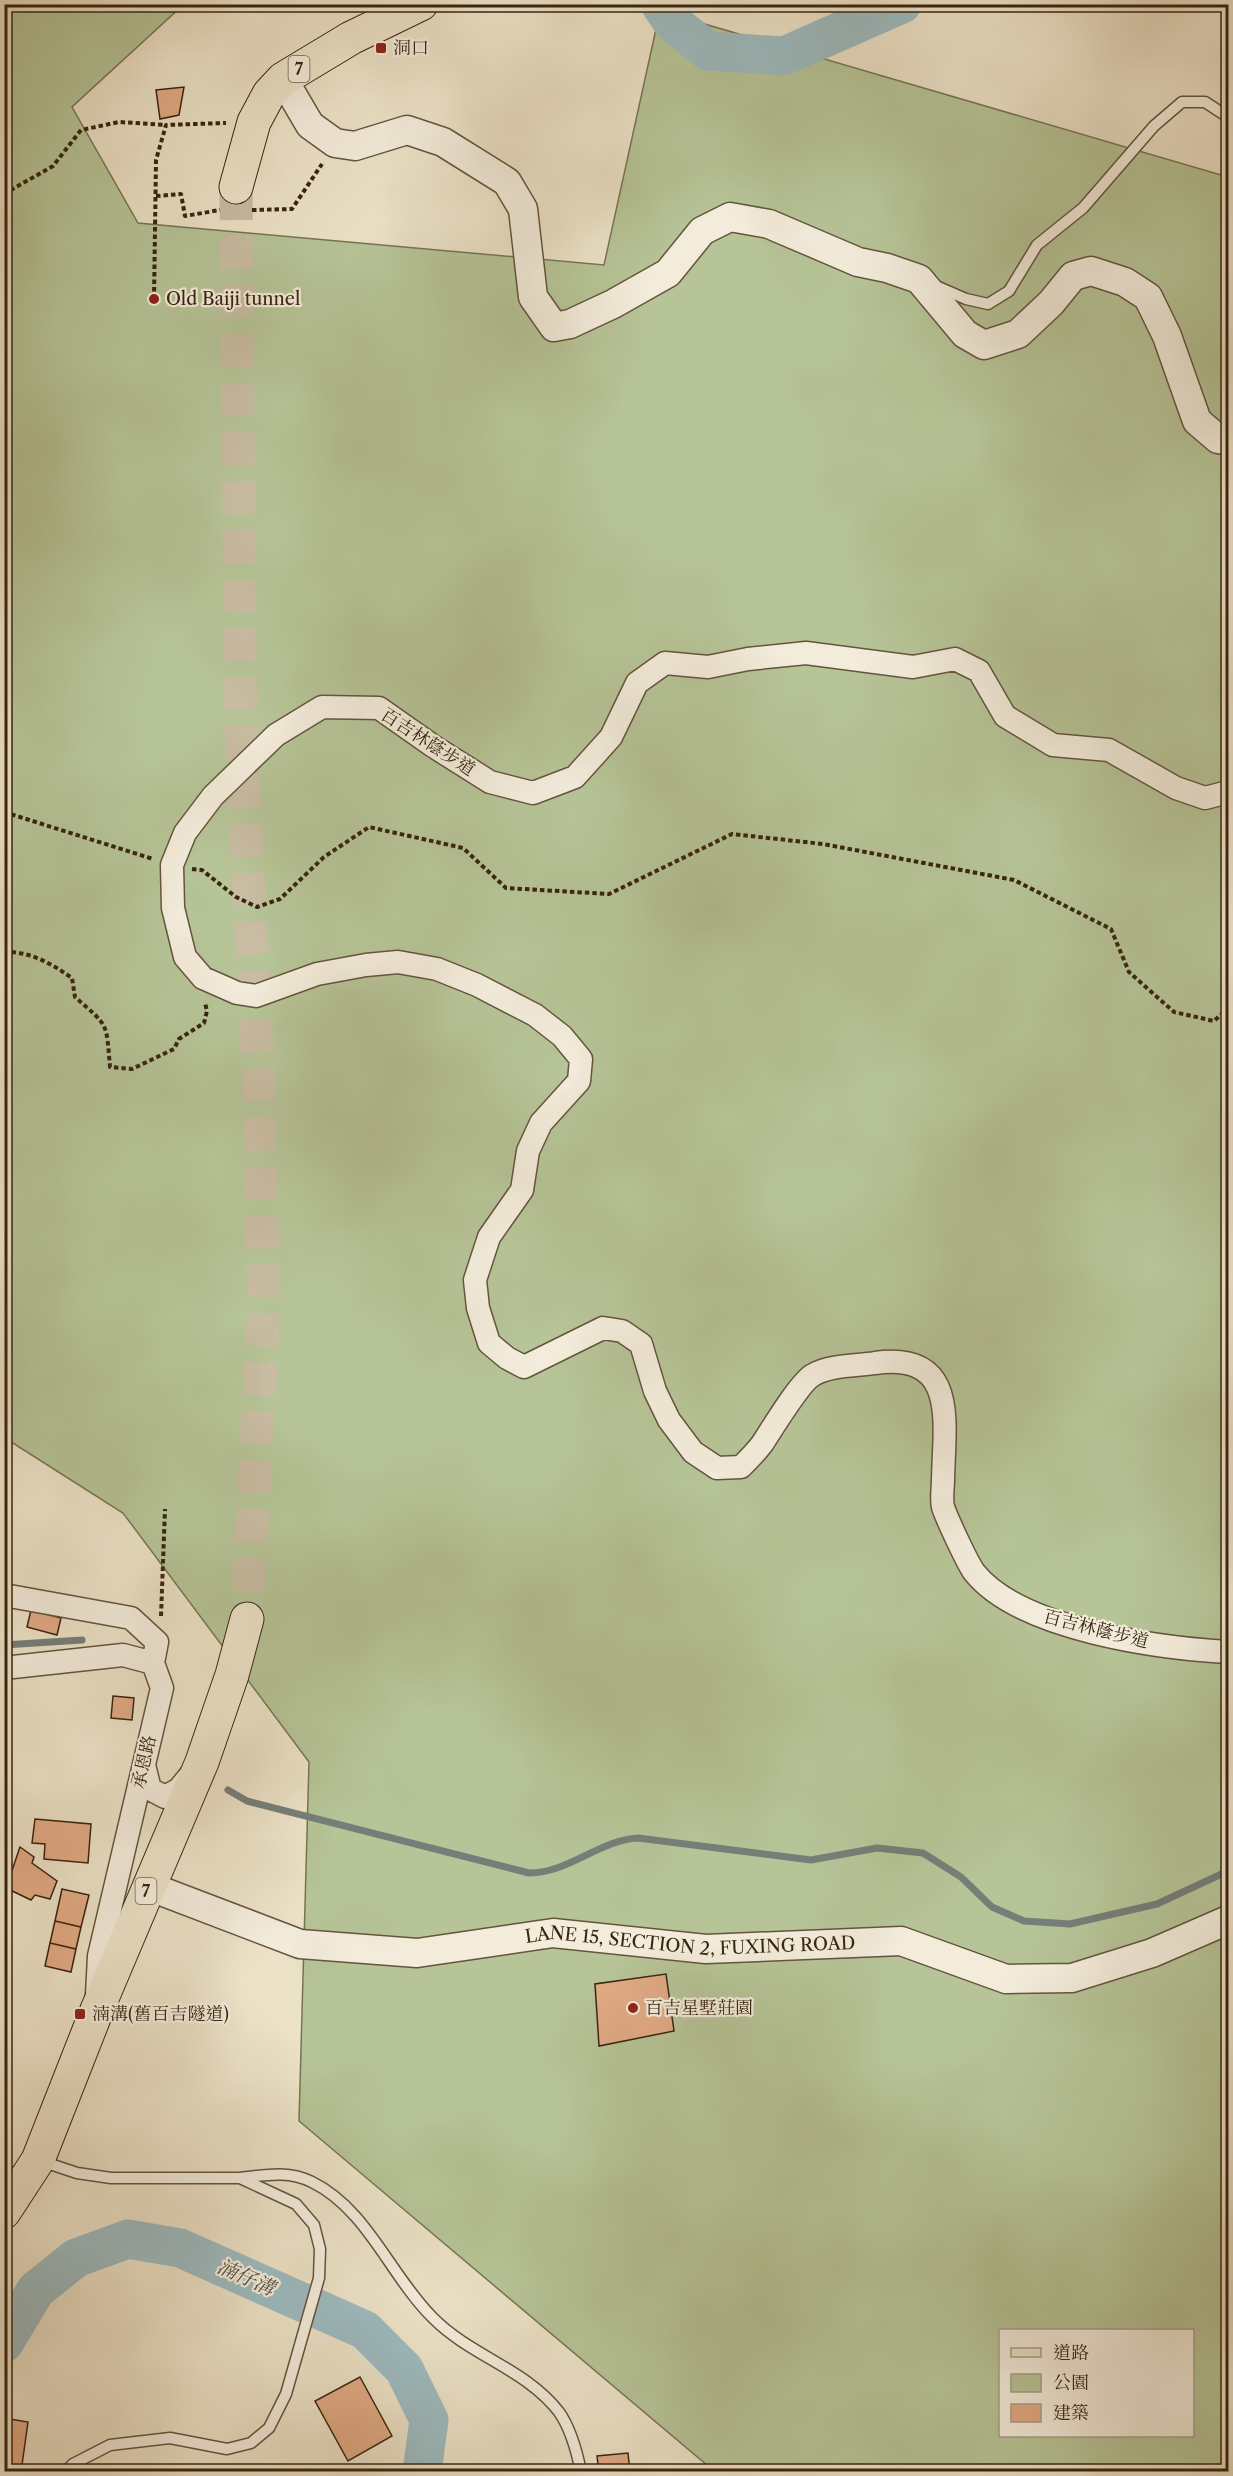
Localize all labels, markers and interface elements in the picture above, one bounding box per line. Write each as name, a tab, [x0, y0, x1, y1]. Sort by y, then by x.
place label: 洞口	[393, 37, 429, 59]
marker: 洞口	[374, 41, 388, 55]
road number: 7	[288, 56, 310, 82]
place label: Old Baiji tunnel	[166, 288, 300, 310]
marker: Old Baiji tunnel	[147, 292, 161, 306]
street label: 百吉林蔭步道	[377, 703, 479, 781]
street label: 百吉林蔭步道	[1041, 1605, 1151, 1653]
street label: 承恩路	[127, 1733, 161, 1791]
road number: 7	[136, 1878, 156, 1904]
street label: LANE 15, SECTION 2, FUXING ROAD	[523, 1922, 856, 1960]
place label: 百吉星墅莊園	[645, 1997, 753, 2019]
marker: 百吉星墅莊園	[626, 2001, 640, 2015]
place label: 湳溝(舊百吉隧道)	[92, 2003, 229, 2025]
marker: 湳溝(舊百吉隧道)	[73, 2007, 87, 2021]
water label: 湳仔溝	[214, 2254, 281, 2301]
legend	[999, 2329, 1194, 2437]
text: 道路	[1053, 2342, 1089, 2364]
text: 公園	[1053, 2372, 1089, 2394]
text: 建築	[1053, 2402, 1089, 2424]

